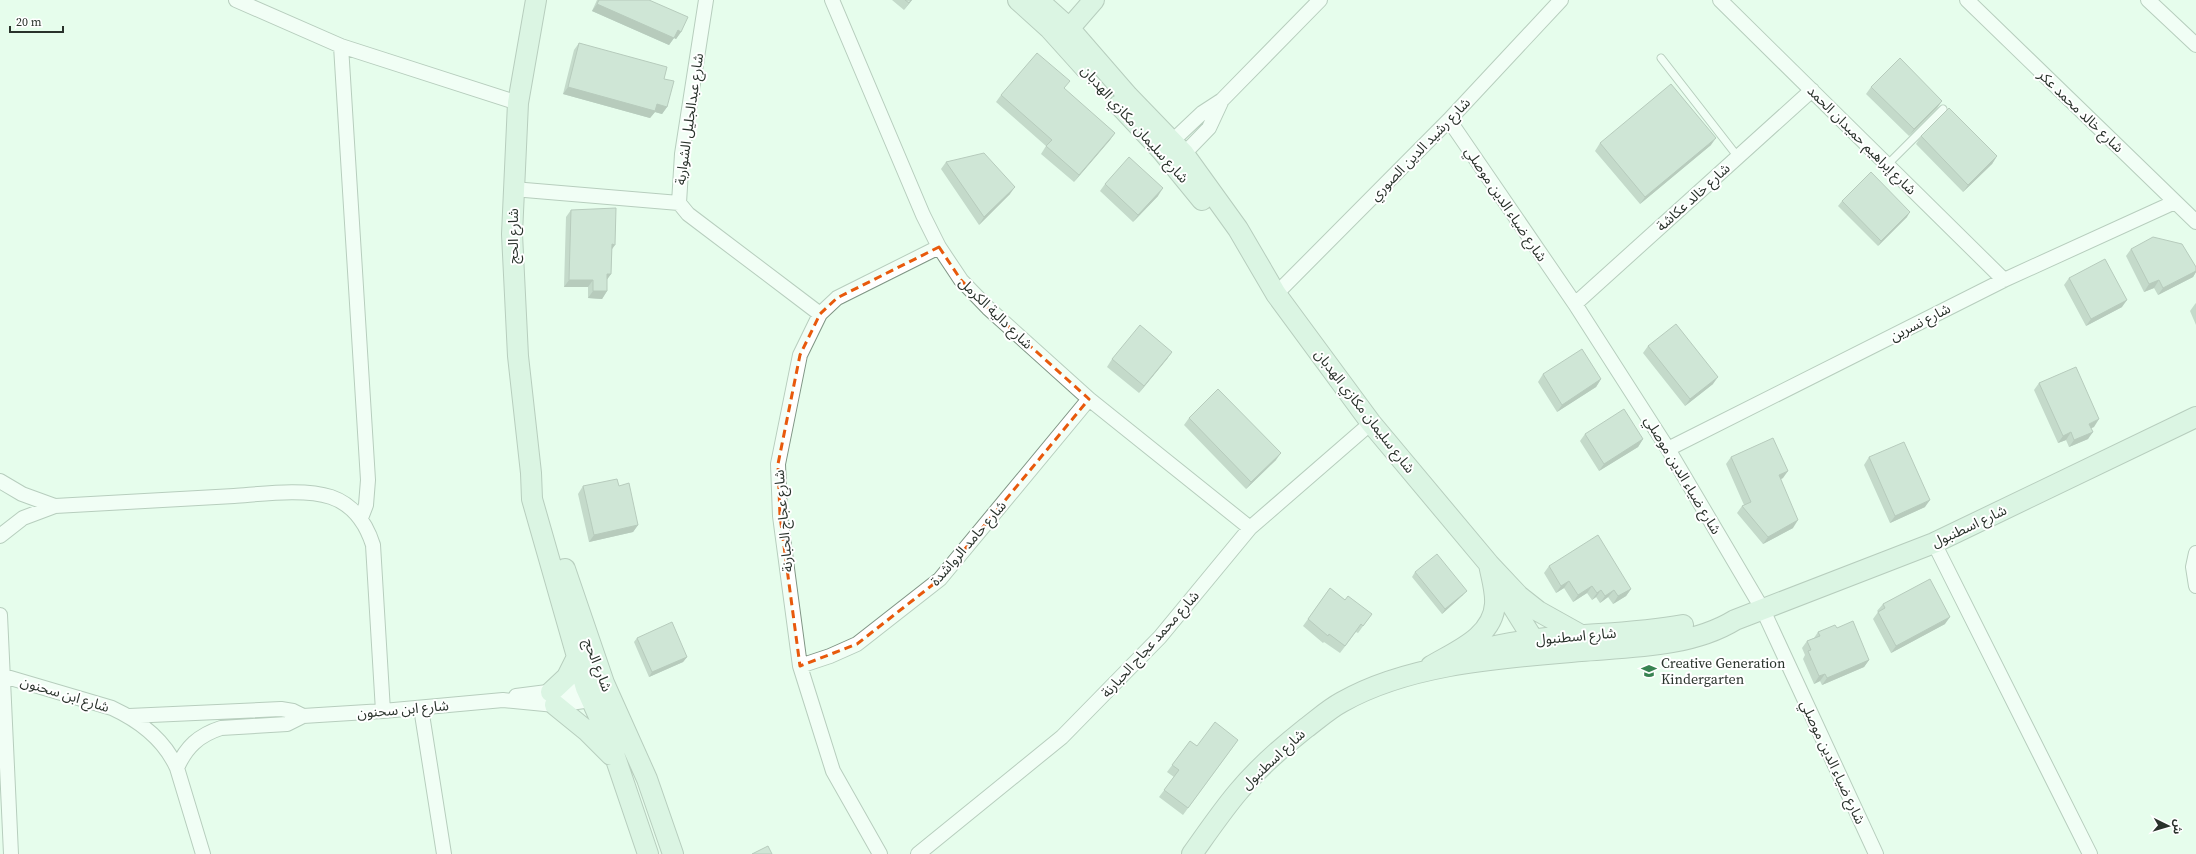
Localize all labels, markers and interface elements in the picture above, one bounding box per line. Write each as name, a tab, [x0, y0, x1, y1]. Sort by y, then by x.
scale bar	[10, 8, 63, 34]
text: 20 m	[16, 14, 42, 30]
street label: شارع عبدالجليل الشواربة	[670, 52, 709, 186]
street label: شارع سليمان مكازي الهدبان	[1076, 61, 1193, 188]
street label: شارع خالد محمد عكر	[2032, 64, 2128, 158]
street label: شارع إبراهيم حميدان الحمد	[1802, 81, 1921, 200]
street label: شارع رشيد الدين الصوري	[1365, 93, 1476, 206]
street label: شارع ضياء الدين موصلي	[1459, 143, 1552, 266]
street label: شارع خالد عكاشة	[1652, 158, 1735, 236]
street label: شارع الحج	[503, 208, 524, 264]
street label: شارع دالية الكرمل	[954, 272, 1038, 354]
street label: شارع نسرين	[1886, 298, 1954, 347]
street label: شارع سليمان مكازي الهدبان	[1309, 345, 1420, 478]
street label: شارع ضياء الدين موصلي	[1639, 412, 1726, 539]
street label: شارع عجاج الحبارنة	[769, 469, 798, 573]
street label: شارع حامد الرواشدة	[925, 496, 1011, 591]
street label: شارع اسطنبول	[1928, 500, 2010, 553]
street label: شارع محمد عجاج الحبارنة	[1096, 586, 1204, 703]
street label: شارع اسطنبول	[1535, 623, 1617, 650]
street label: شارع الحج	[578, 635, 617, 695]
place label: Creative Generation Kindergarten	[1661, 653, 1786, 689]
school or university icon: Creative Generation Kindergarten	[1640, 662, 1658, 680]
street label: شارع ابن سحنون	[18, 671, 112, 718]
street label: شارع ابن سحنون	[356, 695, 450, 724]
street label: شارع ضياء الدين موصلي	[1794, 697, 1871, 828]
street label: شارع اسطنبول	[1237, 724, 1310, 795]
north arrow	[2148, 806, 2188, 846]
text: ش	[2169, 819, 2186, 835]

